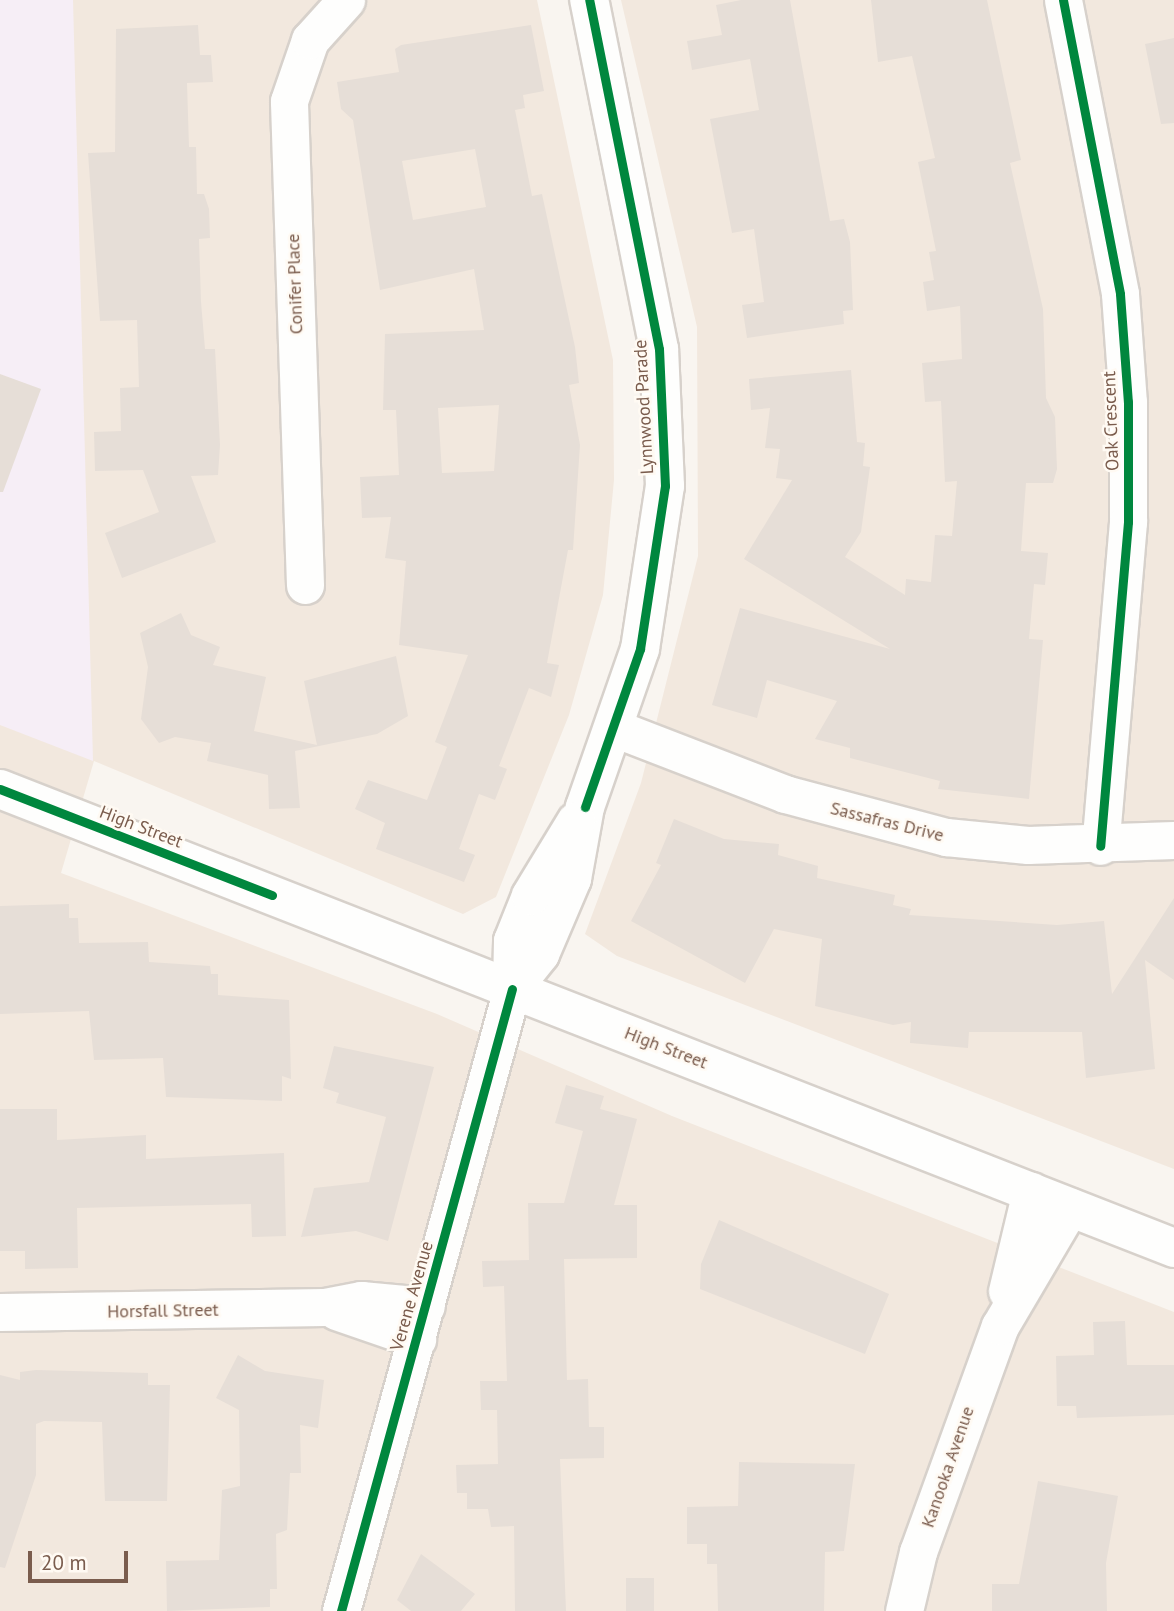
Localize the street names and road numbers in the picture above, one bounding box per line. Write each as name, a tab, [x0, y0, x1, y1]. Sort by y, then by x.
street label: Conifer Place	[282, 233, 308, 335]
street label: Lynnwood Parade	[630, 339, 658, 475]
street label: Oak Crescent	[1098, 371, 1124, 471]
street label: Sassafras Drive	[828, 797, 946, 847]
street label: High Street	[96, 801, 186, 853]
street label: High Street	[621, 1022, 711, 1074]
street label: Verene Avenue	[386, 1238, 438, 1354]
street label: Horsfall Street	[107, 1299, 219, 1323]
street label: Kanooka Avenue	[917, 1403, 979, 1531]

